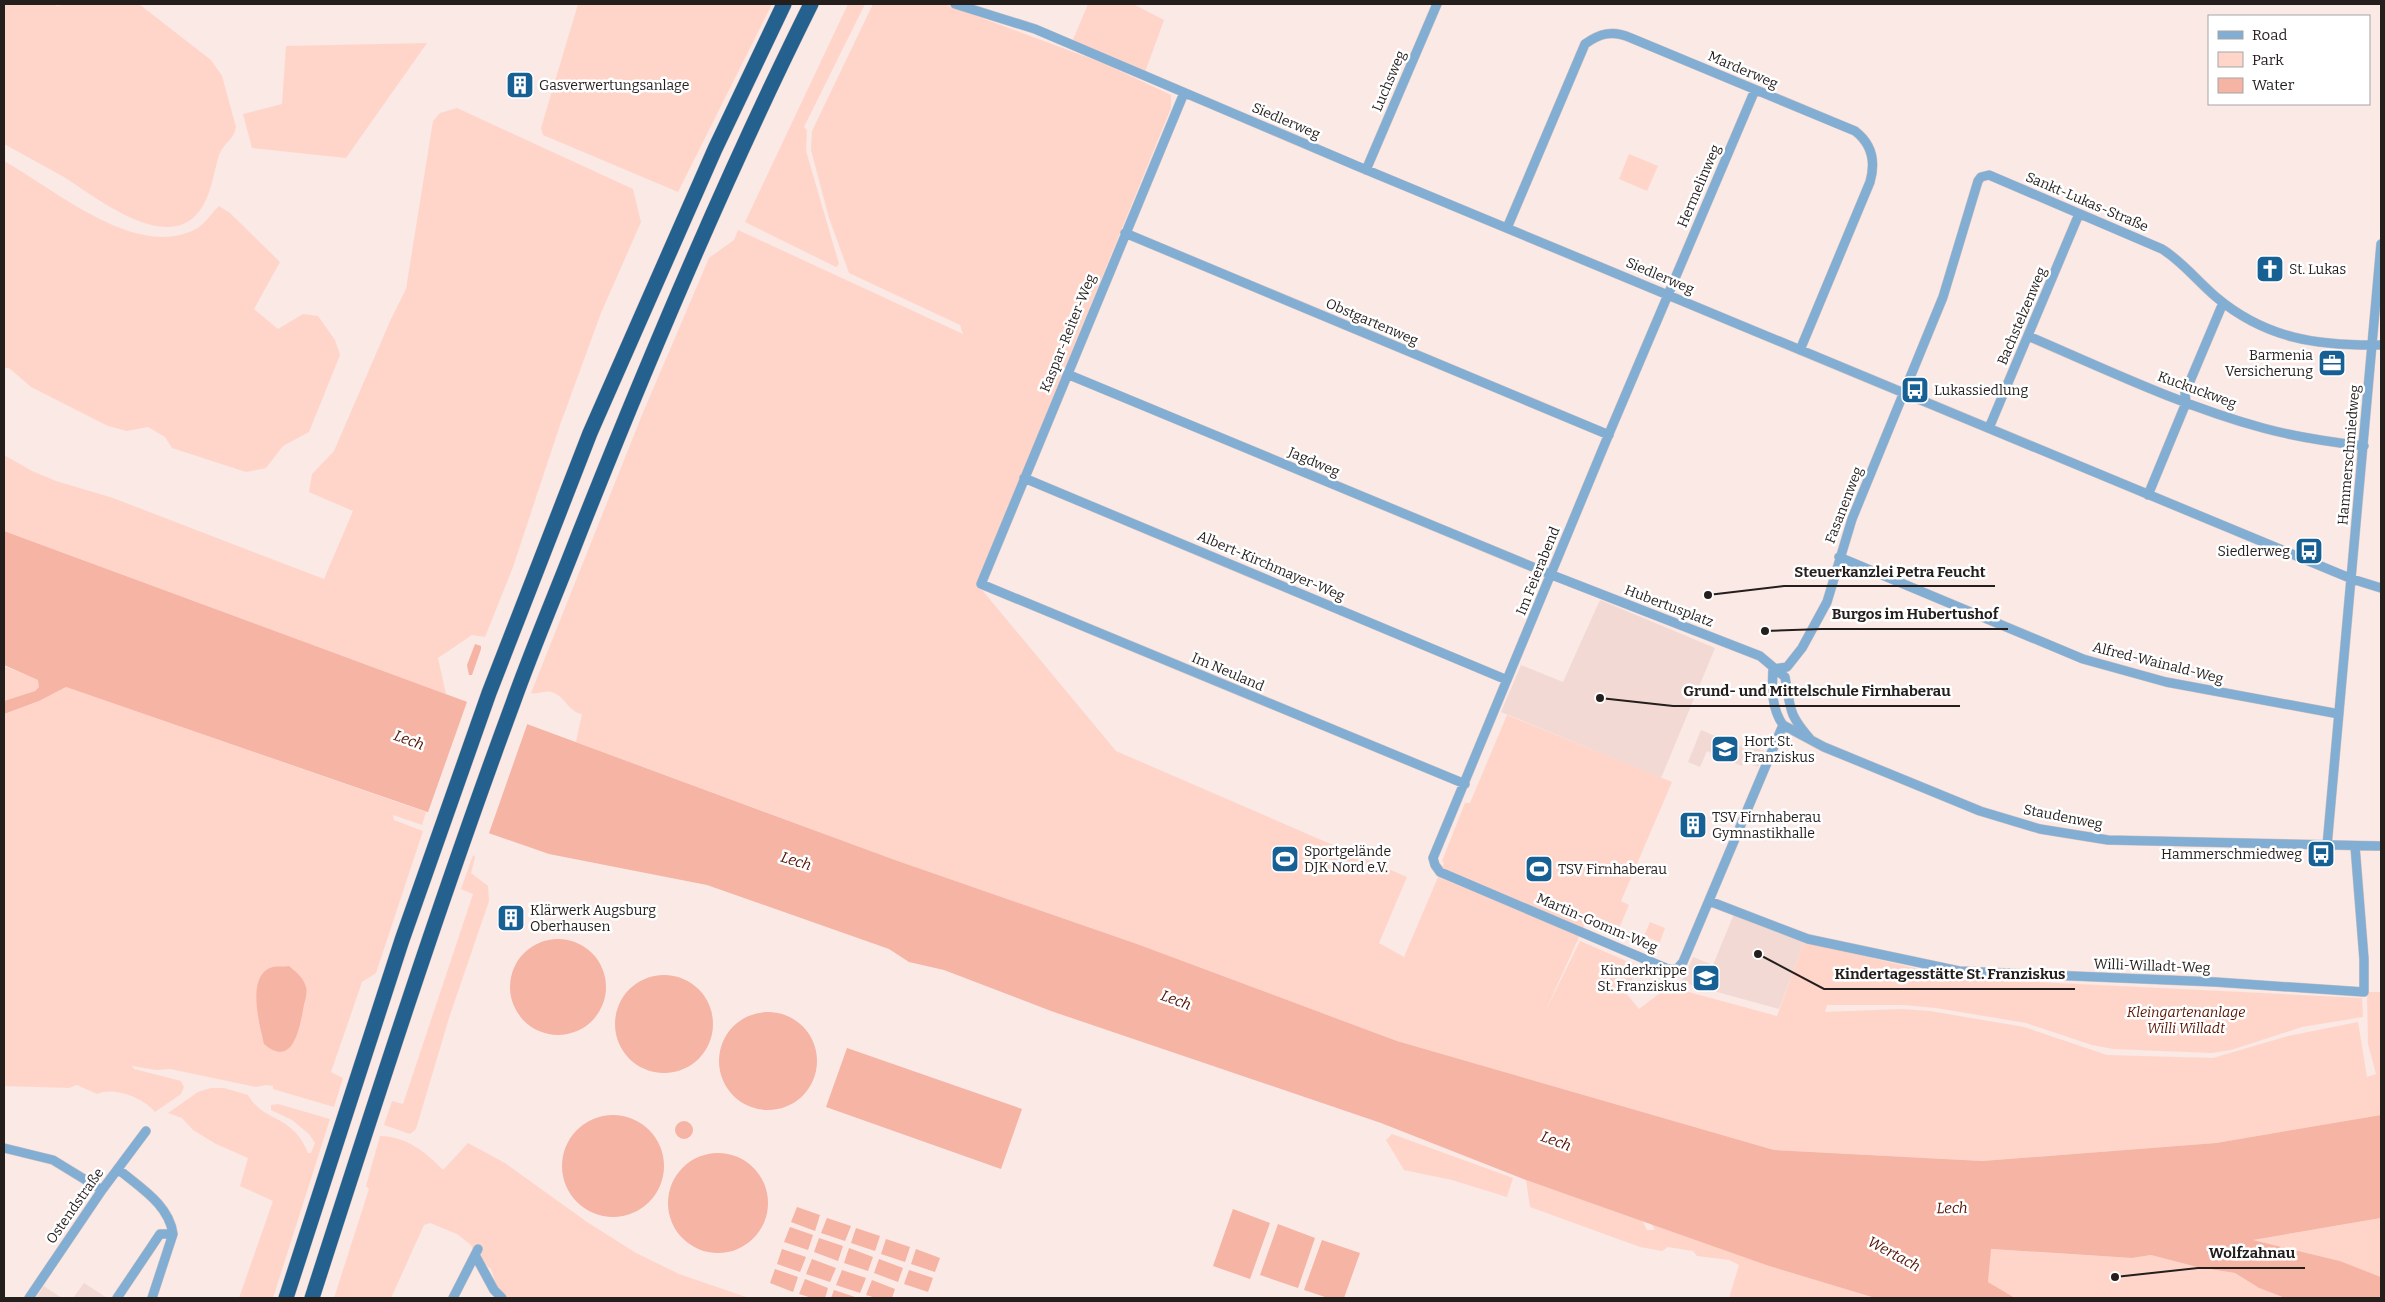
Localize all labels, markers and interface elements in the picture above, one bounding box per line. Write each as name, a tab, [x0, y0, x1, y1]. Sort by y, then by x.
legend	[2208, 15, 2370, 105]
text: Road	[2252, 26, 2287, 44]
street label: Luchsweg	[1369, 48, 1410, 114]
street label: Marderweg	[1705, 48, 1781, 92]
text: Park	[2252, 51, 2284, 69]
building icon: Gasverwertungsanlage	[505, 70, 535, 100]
text: Water	[2252, 76, 2295, 94]
place label: Gasverwertungsanlage	[539, 77, 689, 94]
street label: Siedlerweg	[1249, 99, 1323, 143]
street label: Hermelinweg	[1674, 142, 1724, 230]
street label: Sankt-Lukas-Straße	[2023, 168, 2151, 236]
street label: Siedlerweg	[1623, 254, 1697, 298]
church icon: St. Lukas	[2255, 254, 2285, 284]
place label: St. Lukas	[2289, 261, 2346, 278]
street label: Bachstelzenweg	[1994, 264, 2050, 367]
street label: Kaspar-Reiter-Weg	[1036, 271, 1100, 395]
street label: Obstgartenweg	[1323, 295, 1421, 349]
place label: Barmenia Versicherung	[2225, 347, 2313, 380]
office icon: Barmenia Versicherung	[2317, 348, 2347, 378]
street label: Kuckuckweg	[2155, 368, 2239, 412]
bus stop icon: Lukassiedlung	[1900, 375, 1930, 405]
place label: Lukassiedlung	[1934, 382, 2028, 399]
street label: Hammerschmiedweg	[2334, 384, 2364, 526]
street label: Jagdweg	[1285, 443, 1342, 480]
street label: Fasanenweg	[1822, 464, 1866, 546]
street label: Im Feierabend	[1512, 524, 1564, 618]
street label: Albert-Kirchmayer-Weg	[1195, 527, 1347, 605]
bus stop icon: Siedlerweg	[2294, 536, 2324, 566]
place label: Siedlerweg	[2218, 543, 2290, 560]
callout: Steuerkanzlei Petra Feucht	[1784, 556, 1995, 586]
text: Steuerkanzlei Petra Feucht	[1794, 563, 1986, 581]
street label: Hubertusplatz	[1622, 581, 1716, 631]
callout: Burgos im Hubertushof	[1821, 599, 2008, 629]
text: Burgos im Hubertushof	[1832, 605, 2000, 623]
street label: Alfred-Wainald-Weg	[2091, 639, 2225, 688]
street label: Im Neuland	[1189, 649, 1267, 695]
callout: Grund- und Mittelschule Firnhaberau	[1673, 676, 1960, 706]
text: Grund- und Mittelschule Firnhaberau	[1683, 682, 1951, 700]
water label: Lech	[391, 726, 427, 754]
place label: Hort St. Franziskus	[1744, 733, 1815, 766]
school or university icon: Hort St. Franziskus	[1710, 734, 1740, 764]
street label: Staudenweg	[2022, 801, 2104, 833]
place label: TSV Firnhaberau Gymnastikhalle	[1712, 809, 1821, 842]
building icon: TSV Firnhaberau Gymnastikhalle	[1678, 810, 1708, 840]
bus stop icon: Hammerschmiedweg	[2306, 839, 2336, 869]
place label: Sportgelände DJK Nord e.V.	[1304, 843, 1391, 876]
sports icon: Sportgelände DJK Nord e.V.	[1270, 844, 1300, 874]
place label: Hammerschmiedweg	[2161, 846, 2302, 863]
water label: Lech	[779, 848, 814, 874]
sports icon: TSV Firnhaberau	[1524, 854, 1554, 884]
place label: TSV Firnhaberau	[1558, 861, 1667, 878]
street label: Martin-Gomm-Weg	[1534, 890, 1660, 956]
place label: Klärwerk Augsburg Oberhausen	[530, 902, 656, 935]
building icon: Klärwerk Augsburg Oberhausen	[496, 903, 526, 933]
street label: Willi-Willadt-Weg	[2093, 955, 2211, 977]
callout: Kindertagesstätte St. Franziskus	[1824, 959, 2075, 989]
place label: Kinderkrippe St. Franziskus	[1597, 962, 1687, 995]
school or university icon: Kinderkrippe St. Franziskus	[1691, 963, 1721, 993]
text: Kindertagesstätte St. Franziskus	[1834, 965, 2066, 983]
water label: Lech	[1158, 986, 1194, 1014]
park label: Kleingartenanlage Willi Willadt	[2127, 1004, 2245, 1037]
water label: Lech	[1538, 1127, 1574, 1155]
street label: Ostendstraße	[43, 1165, 107, 1247]
water label: Lech	[1936, 1199, 1968, 1217]
water label: Wertach	[1865, 1233, 1924, 1275]
callout: Wolfzahnau	[2198, 1238, 2305, 1268]
text: Wolfzahnau	[2209, 1244, 2296, 1262]

